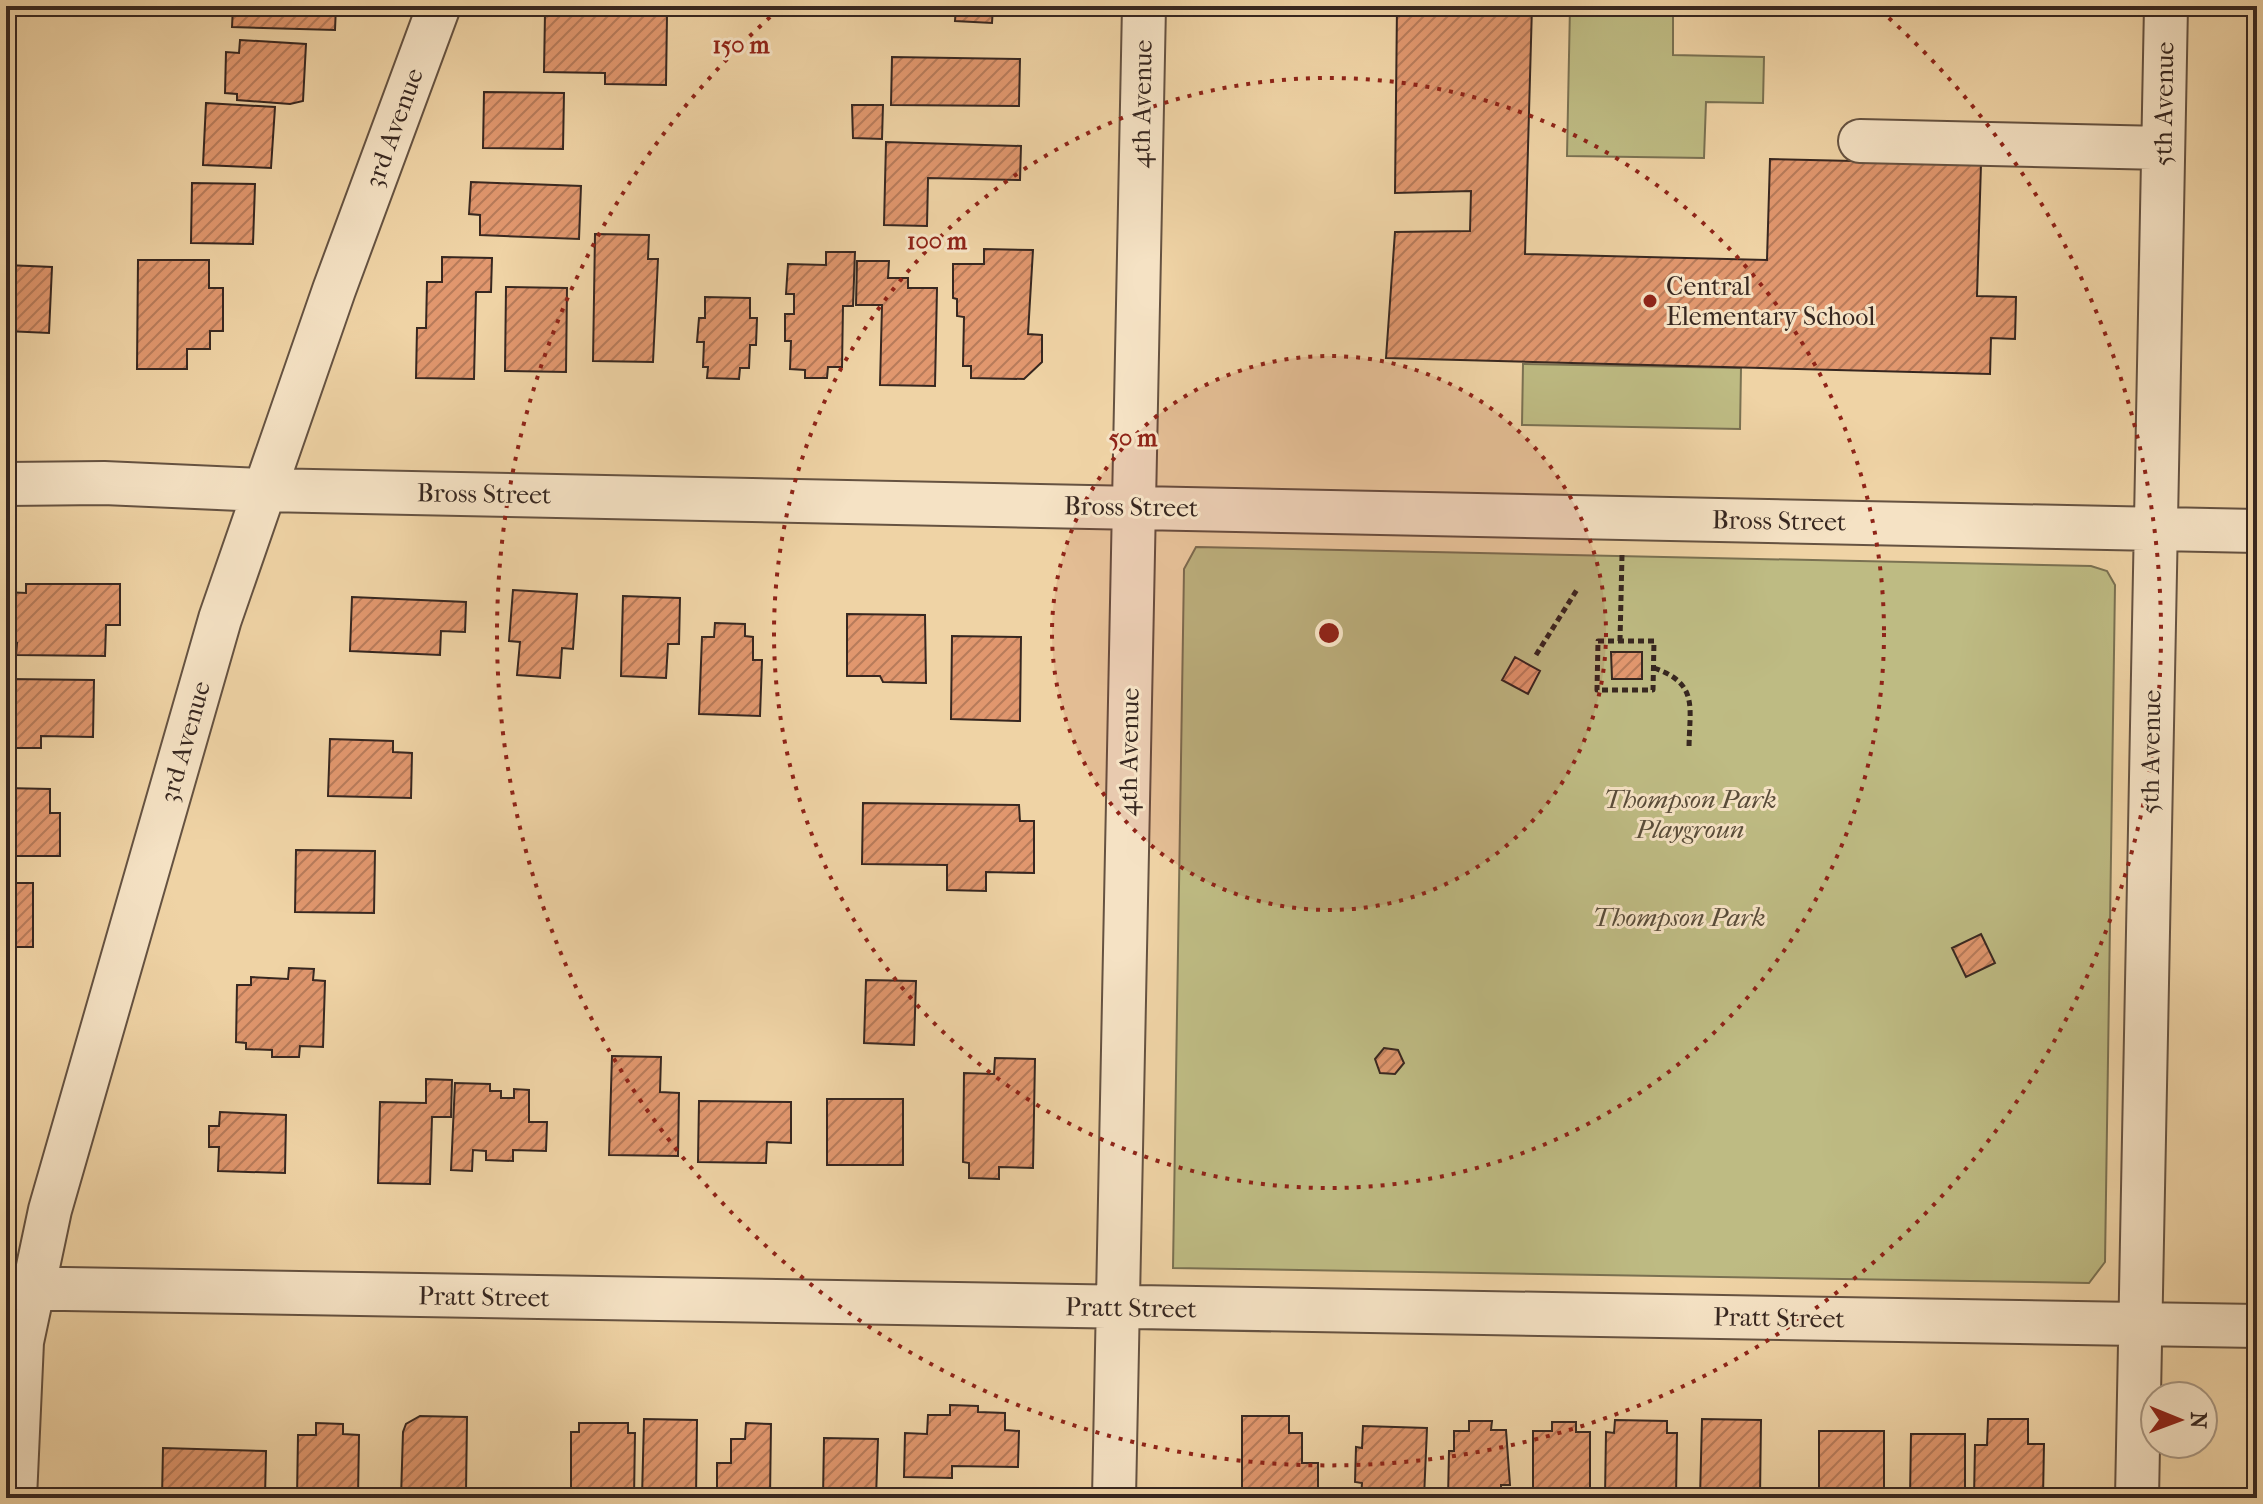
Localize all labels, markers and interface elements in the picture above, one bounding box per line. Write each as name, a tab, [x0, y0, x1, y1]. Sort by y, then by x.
text: 150 m	[712, 31, 771, 59]
street label: 4th Avenue	[1125, 39, 1159, 169]
street label: 5th Avenue	[2147, 41, 2181, 167]
street label: 3rd Avenue	[358, 64, 430, 192]
text: 100 m	[907, 227, 968, 255]
place label: Central Elementary School	[1666, 271, 1875, 332]
marker: Central Elementary School	[1641, 292, 1659, 310]
text: 50 m	[1109, 424, 1158, 452]
street label: Bross Street	[417, 477, 552, 511]
street label: Bross Street	[1064, 490, 1199, 524]
street label: Bross Street	[1712, 504, 1847, 538]
centre of rings	[1315, 619, 1343, 647]
street label: 3rd Avenue	[153, 677, 217, 806]
street label: 4th Avenue	[1112, 687, 1146, 817]
street label: 5th Avenue	[2134, 689, 2168, 815]
park label: Thompson Park Playgroun	[1603, 784, 1777, 845]
park label: Thompson Park	[1592, 902, 1766, 933]
street label: Pratt Street	[418, 1280, 551, 1314]
street label: Pratt Street	[1065, 1291, 1198, 1325]
street label: Pratt Street	[1713, 1301, 1846, 1335]
north arrow	[2139, 1380, 2219, 1460]
text: N	[2185, 1412, 2211, 1429]

